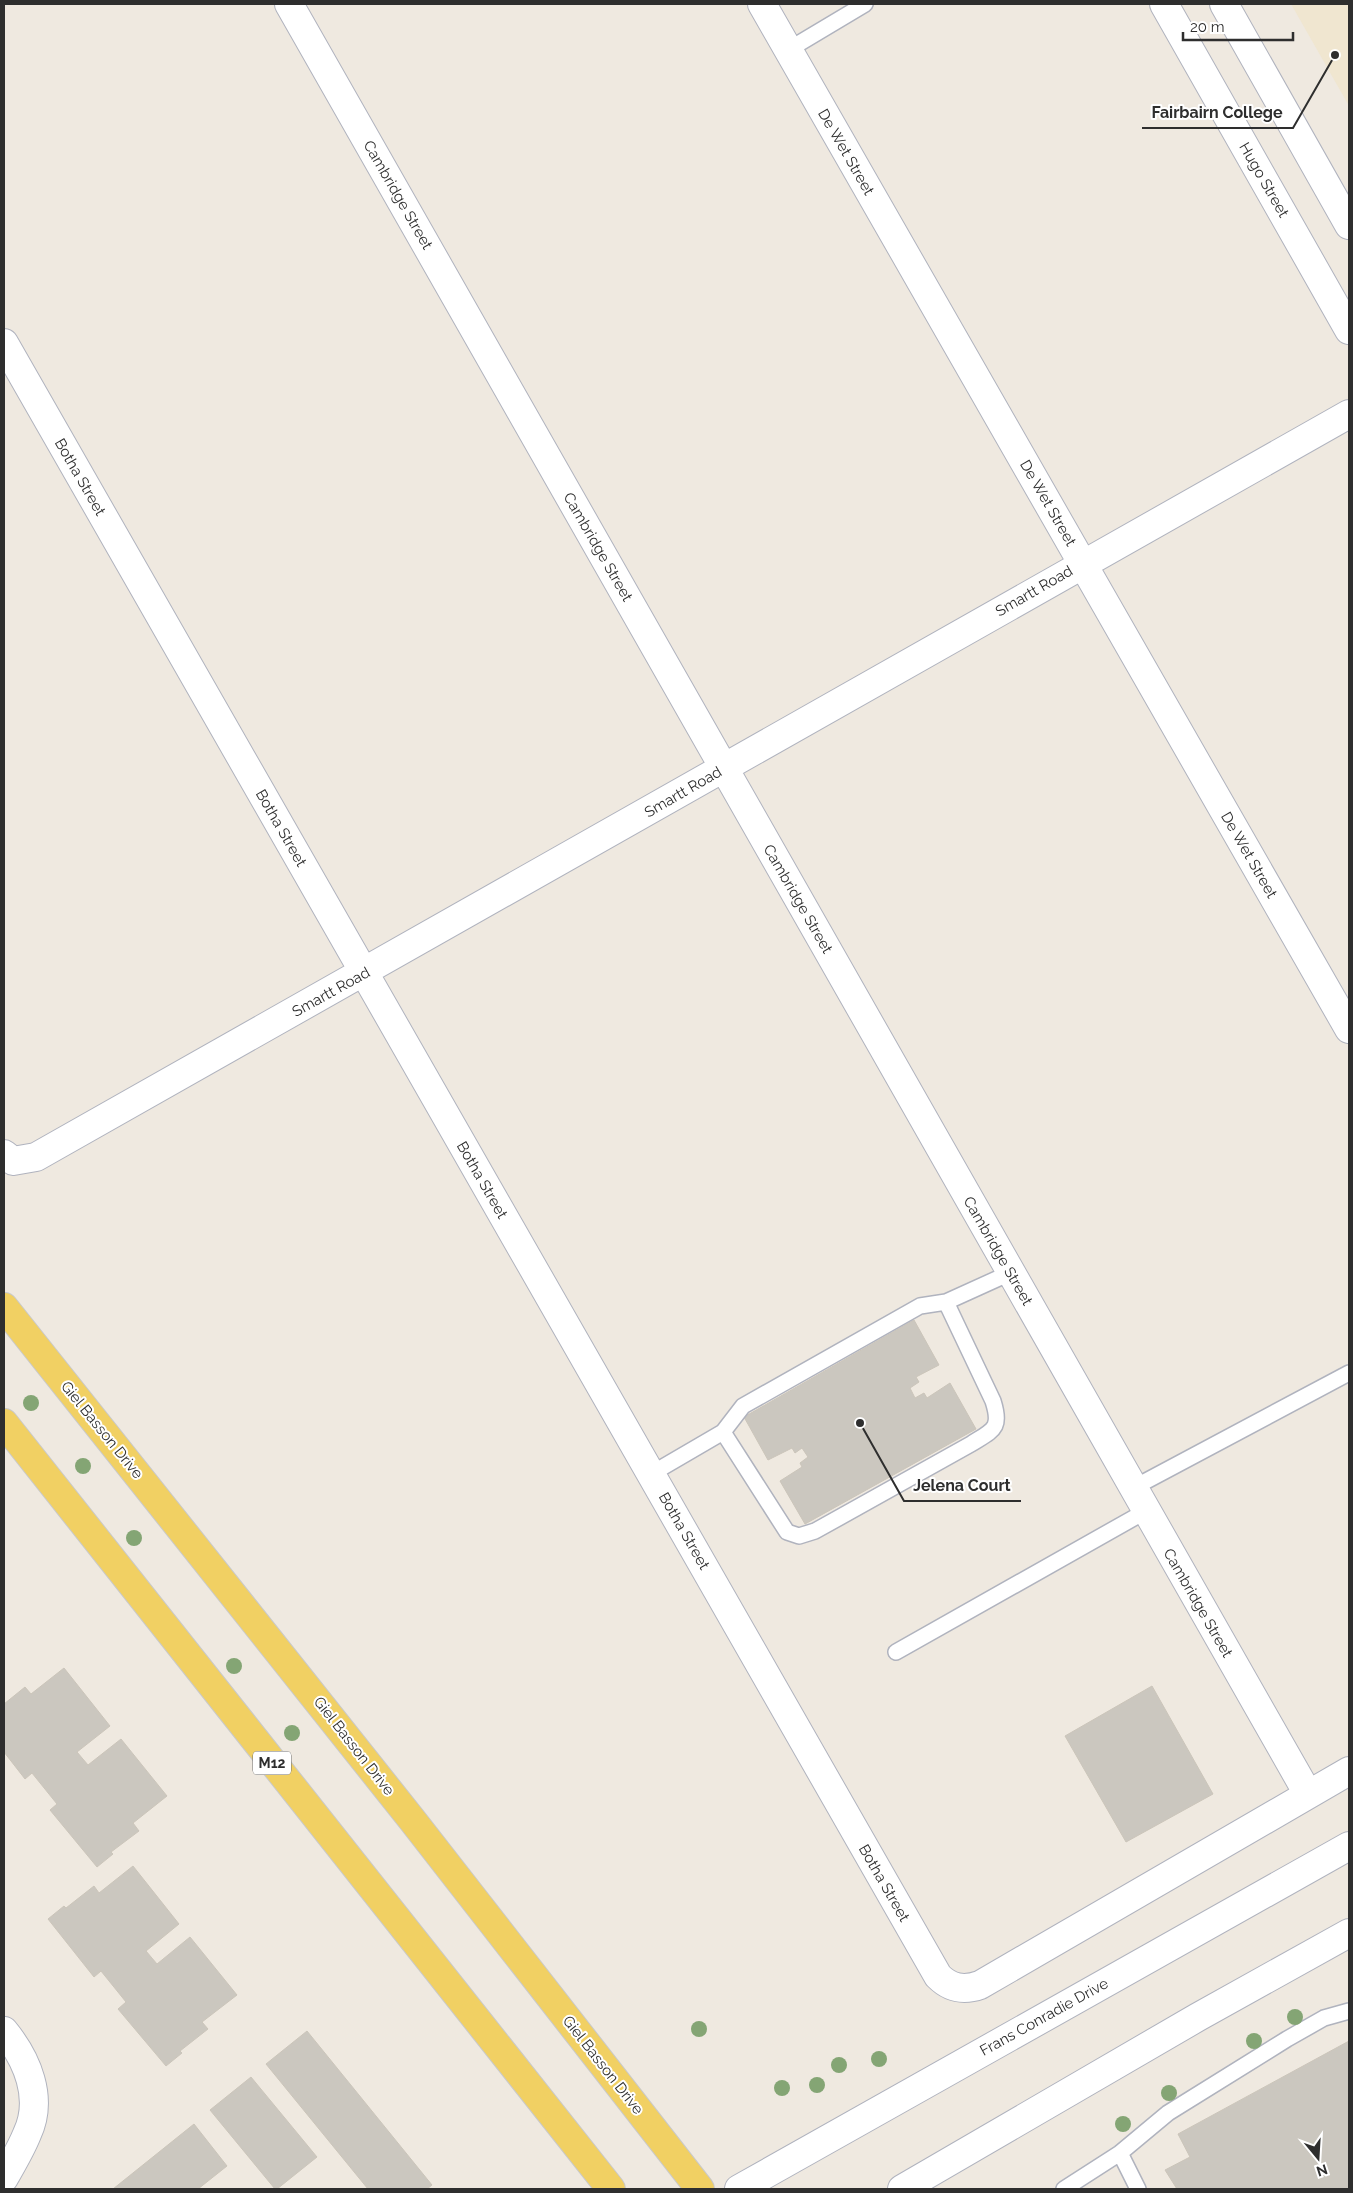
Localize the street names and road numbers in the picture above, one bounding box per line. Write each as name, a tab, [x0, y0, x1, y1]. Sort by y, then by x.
street label: De Wet Street	[814, 106, 878, 198]
street label: Cambridge Street	[359, 137, 437, 253]
street label: Hugo Street	[1235, 139, 1293, 221]
street label: Botha Street	[51, 435, 109, 519]
street label: De Wet Street	[1016, 457, 1080, 549]
street label: Cambridge Street	[559, 489, 637, 605]
street label: Smartt Road	[992, 562, 1076, 620]
street label: Smartt Road	[641, 763, 725, 821]
street label: Botha Street	[252, 786, 310, 870]
street label: De Wet Street	[1217, 809, 1281, 901]
street label: Cambridge Street	[759, 841, 837, 957]
street label: Smartt Road	[289, 963, 373, 1021]
street label: Botha Street	[453, 1138, 511, 1222]
street label: Cambridge Street	[959, 1193, 1037, 1309]
street label: Giel Basson Drive	[57, 1378, 147, 1483]
street label: Botha Street	[655, 1489, 713, 1573]
street label: Cambridge Street	[1159, 1545, 1237, 1661]
street label: Giel Basson Drive	[310, 1693, 398, 1799]
road number: M12	[253, 1752, 291, 1775]
street label: Botha Street	[855, 1841, 913, 1925]
street label: Frans Conradie Drive	[977, 1974, 1111, 2060]
street label: Giel Basson Drive	[559, 2012, 647, 2118]

